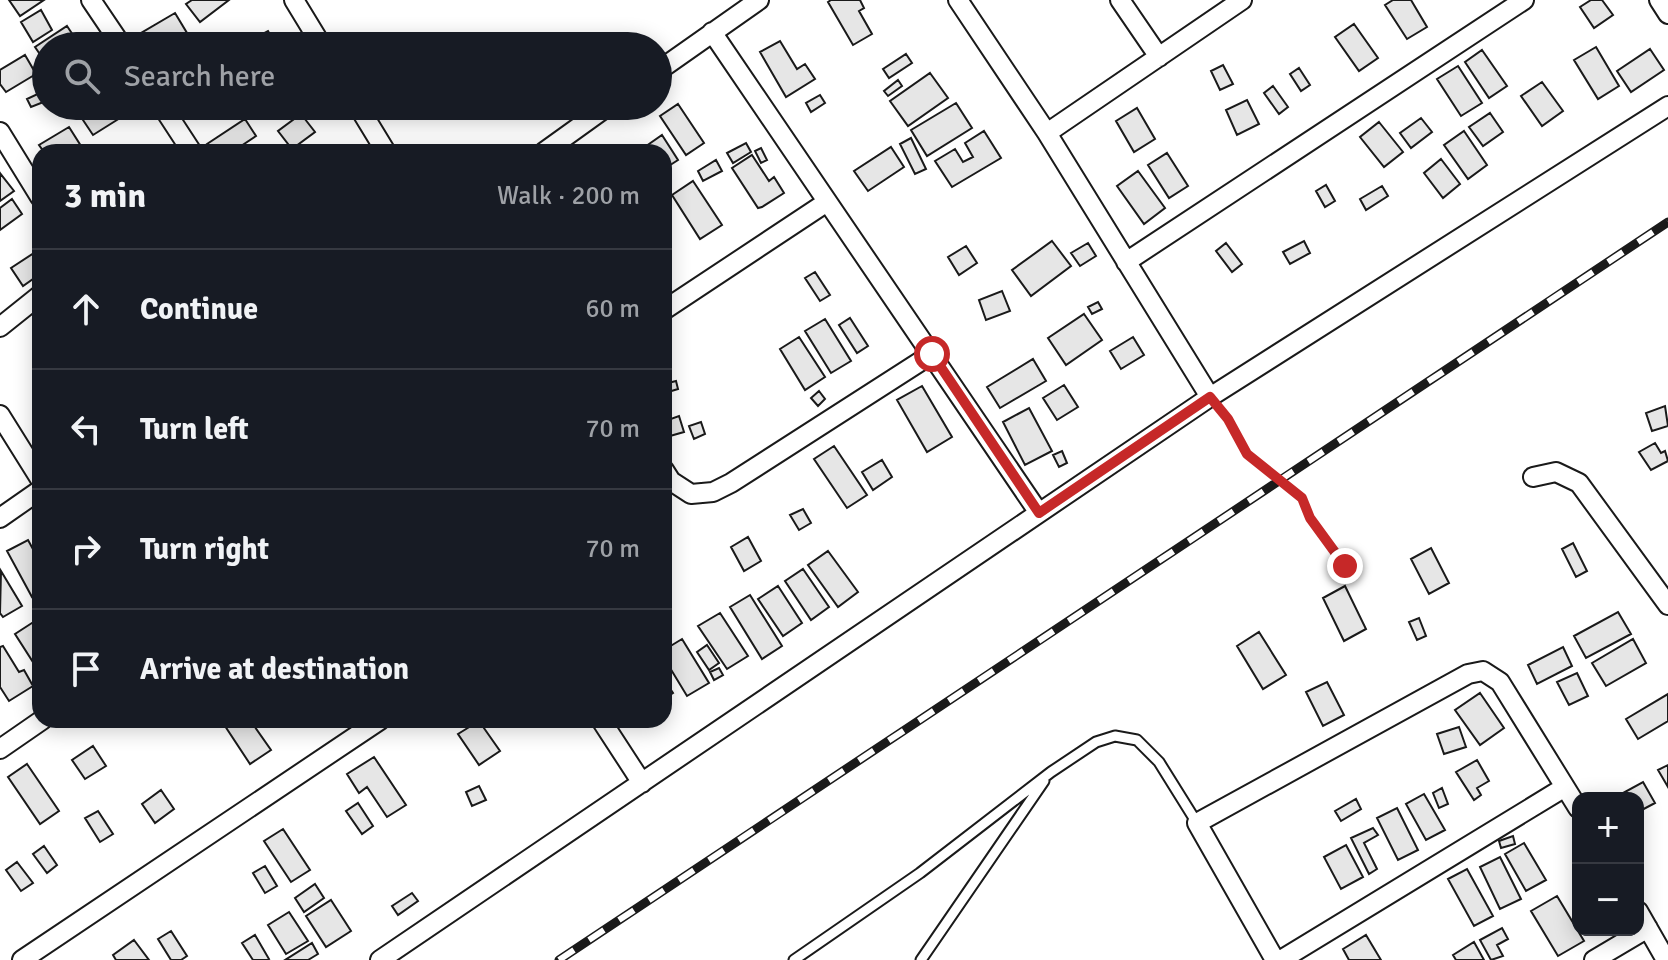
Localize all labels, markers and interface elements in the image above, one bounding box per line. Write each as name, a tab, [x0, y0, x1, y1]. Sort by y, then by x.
search box	[32, 32, 672, 120]
icon: search	[60, 54, 104, 98]
text: Search here	[124, 58, 275, 95]
text: 3 min	[64, 175, 146, 217]
text: Walk · 200 m	[497, 180, 640, 212]
icon: ahead	[64, 287, 108, 331]
text: Continue	[140, 291, 258, 328]
text: 60 m	[585, 293, 640, 325]
route start	[914, 336, 950, 372]
icon: left	[64, 407, 108, 451]
text: Turn left	[140, 411, 249, 448]
text: 70 m	[585, 413, 640, 445]
icon: right	[64, 527, 108, 571]
text: Turn right	[140, 531, 269, 568]
text: 70 m	[585, 533, 640, 565]
route end	[1327, 548, 1363, 584]
icon: arrive	[64, 647, 108, 691]
text: Arrive at destination	[140, 651, 409, 688]
map controls	[1572, 792, 1644, 936]
button: +	[1572, 792, 1644, 864]
button: −	[1572, 864, 1644, 936]

